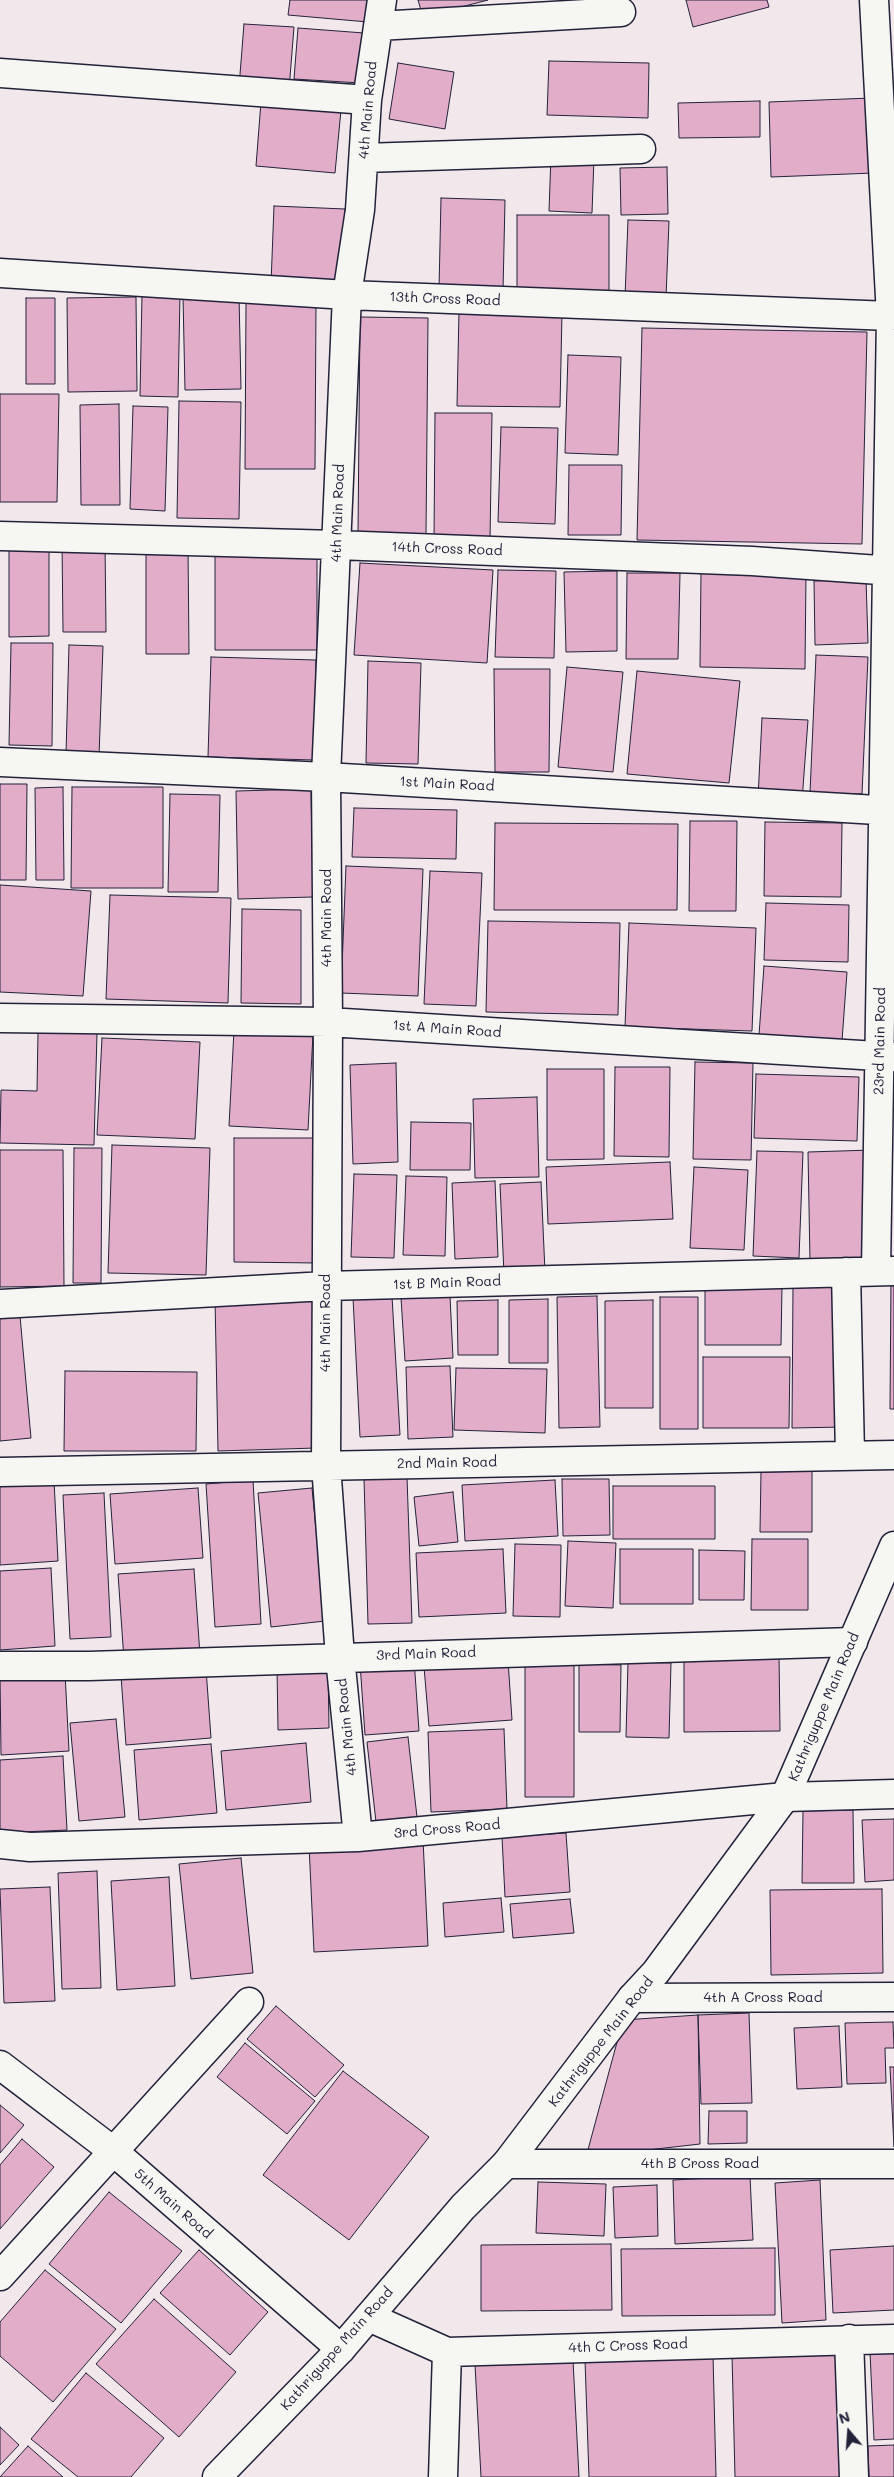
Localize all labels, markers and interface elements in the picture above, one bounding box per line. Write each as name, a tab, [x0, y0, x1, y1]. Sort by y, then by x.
street label: 4th Main Road	[355, 60, 381, 160]
street label: 13th Cross Road	[389, 289, 501, 309]
street label: 4th Main Road	[328, 464, 348, 562]
street label: 14th Cross Road	[391, 539, 503, 559]
street label: 1st Main Road	[399, 773, 495, 795]
street label: 4th Main Road	[319, 869, 335, 967]
street label: 23rd Main Road	[871, 987, 889, 1095]
street label: 1st A Main Road	[392, 1017, 502, 1041]
street label: 1st B Main Road	[393, 1273, 501, 1293]
street label: 4th Main Road	[318, 1274, 334, 1372]
street label: 2nd Main Road	[397, 1454, 497, 1472]
street label: Kathriguppe Main Road	[785, 1630, 863, 1784]
street label: 3rd Main Road	[376, 1644, 476, 1664]
street label: 4th Main Road	[334, 1677, 360, 1777]
street label: 3rd Cross Road	[393, 1816, 501, 1842]
street label: Kathriguppe Main Road	[545, 1974, 657, 2110]
street label: 4th A Cross Road	[703, 1990, 823, 2006]
street label: 4th B Cross Road	[641, 2156, 759, 2172]
street label: 5th Main Road	[131, 2166, 215, 2242]
street label: Kathriguppe Main Road	[277, 2284, 397, 2414]
street label: 4th C Cross Road	[568, 2336, 688, 2356]
north arrow	[824, 2407, 874, 2457]
text: N	[836, 2407, 852, 2428]

